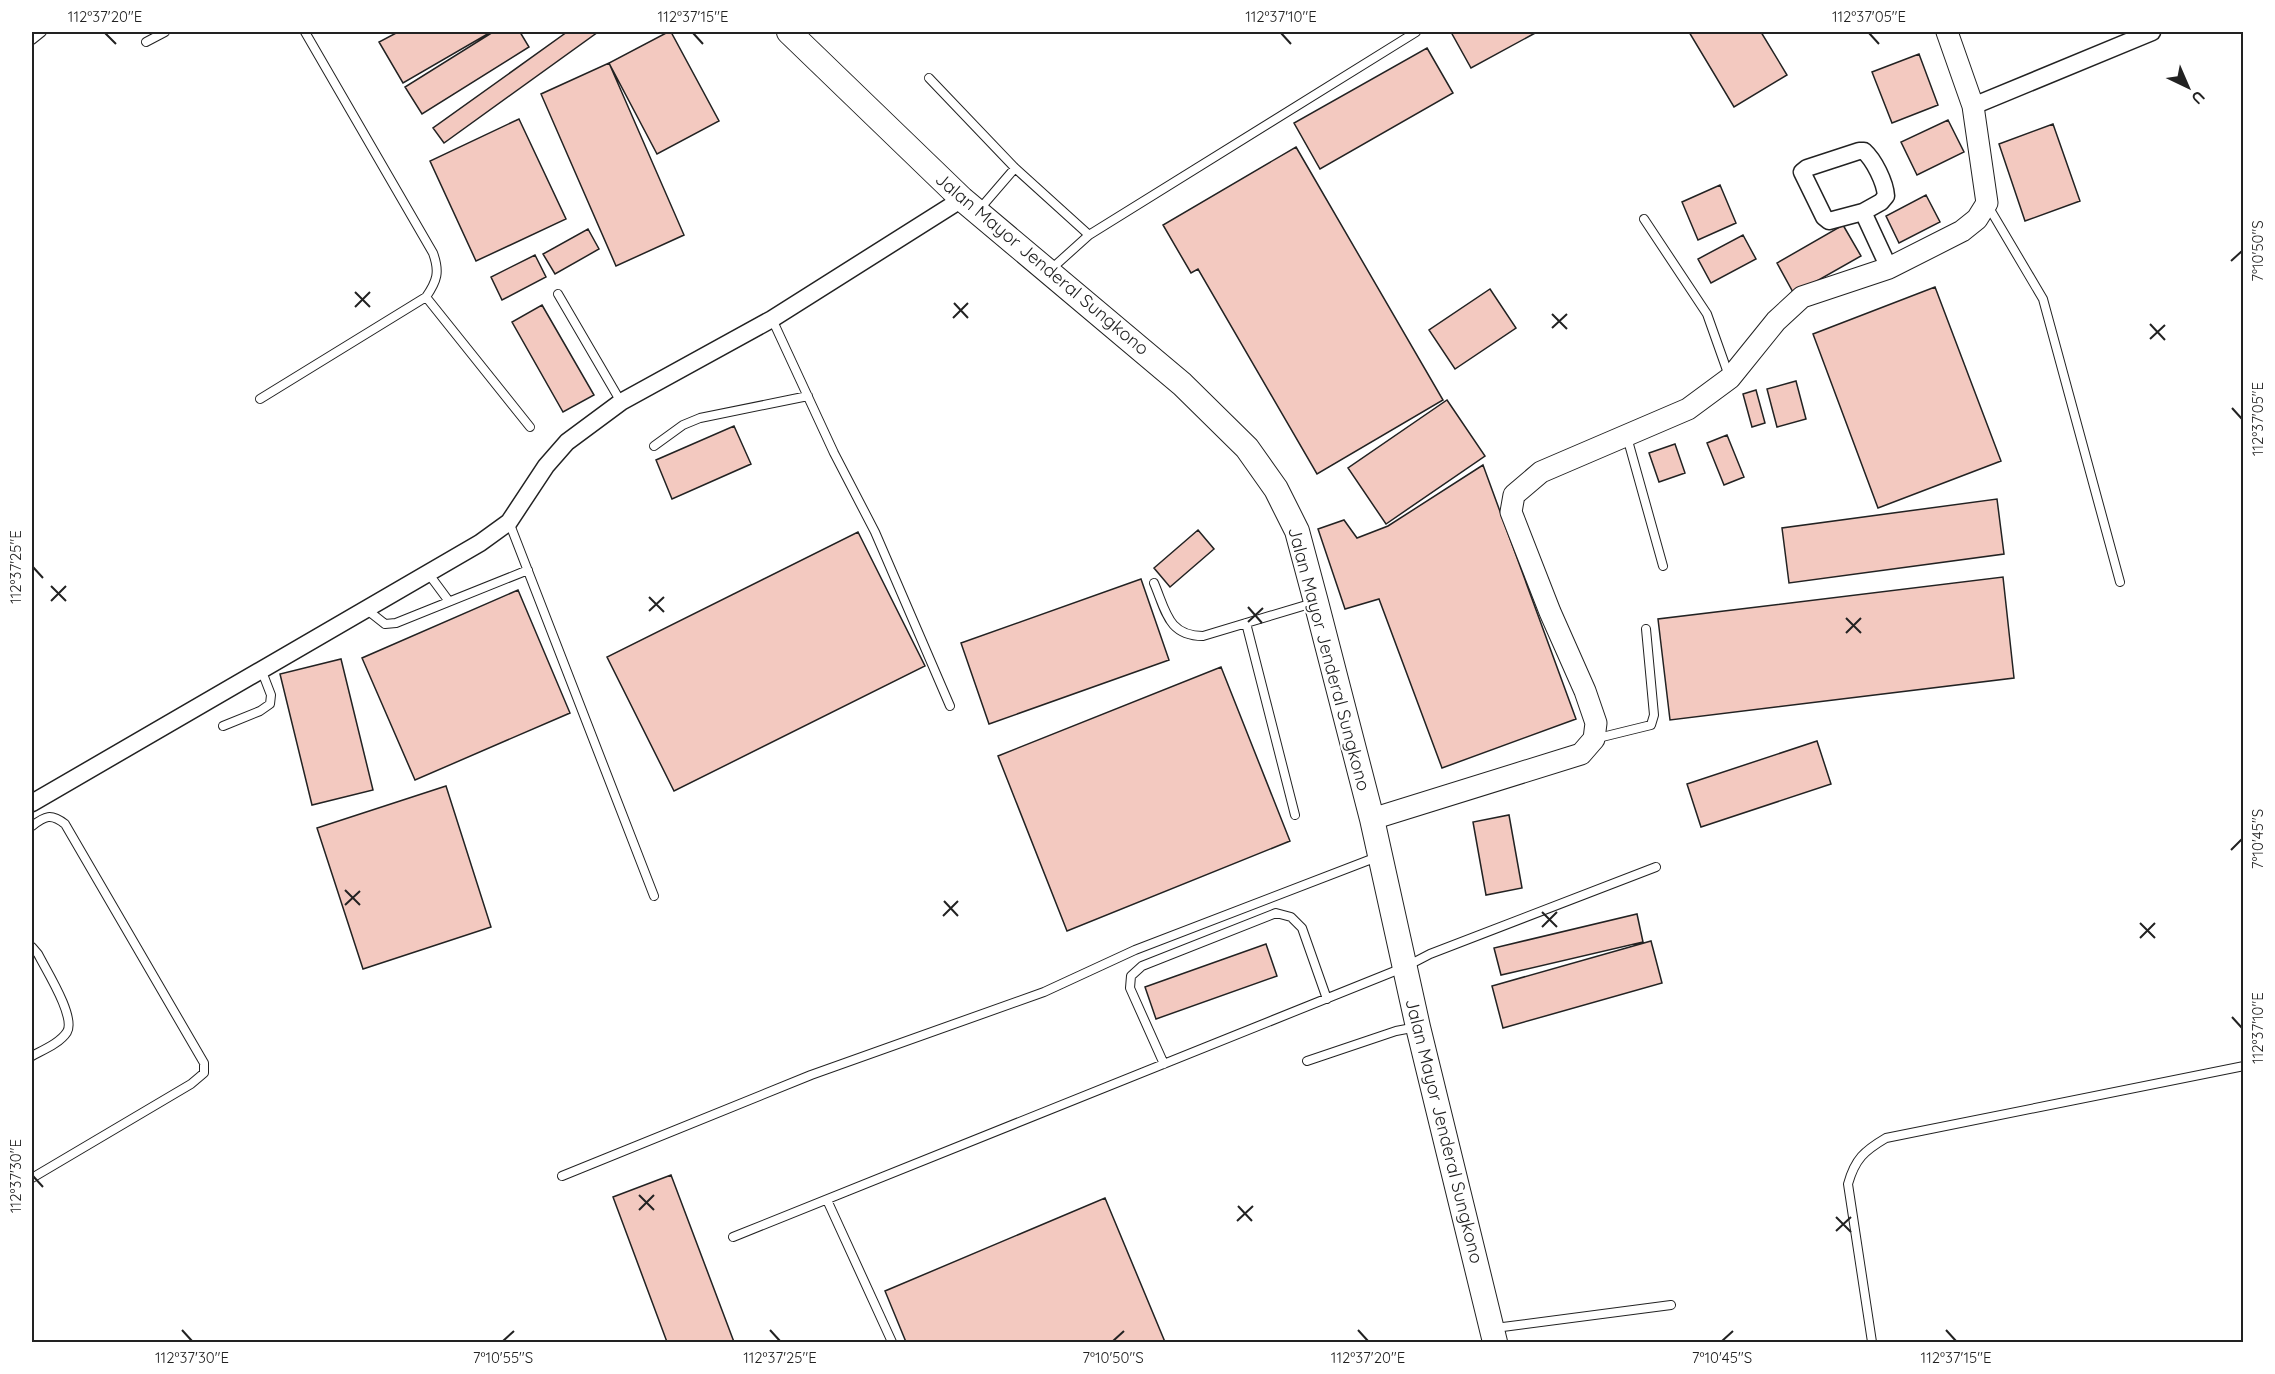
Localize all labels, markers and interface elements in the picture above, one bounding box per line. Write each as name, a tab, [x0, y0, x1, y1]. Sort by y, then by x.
text: 112°37'20"E	[68, 7, 142, 26]
text: 112°37'15"E	[658, 7, 728, 26]
text: 112°37'10"E	[1245, 7, 1317, 26]
text: 112°37'05"E	[1832, 7, 1906, 26]
north arrow	[2158, 57, 2218, 117]
text: U	[2187, 87, 2209, 109]
street label: Jalan Mayor Jenderal Sungkono	[931, 167, 1154, 360]
text: 7°10'50"S	[2248, 220, 2267, 282]
text: 112°37'05"E	[2248, 382, 2267, 456]
street label: Jalan Mayor Jenderal Sungkono	[1283, 524, 1376, 793]
text: 112°37'25"E	[6, 530, 25, 604]
text: 7°10'45"S	[2248, 809, 2267, 869]
text: 112°37'10"E	[2248, 992, 2267, 1064]
street label: Jalan Mayor Jenderal Sungkono	[1400, 996, 1489, 1266]
text: 112°37'30"E	[6, 1139, 25, 1213]
text: 112°37'30"E	[155, 1348, 229, 1367]
text: 7°10'55"S	[473, 1348, 533, 1367]
text: 112°37'25"E	[743, 1348, 817, 1367]
text: 7°10'50"S	[1082, 1348, 1144, 1367]
text: 112°37'20"E	[1331, 1348, 1405, 1367]
text: 7°10'45"S	[1692, 1348, 1752, 1367]
text: 112°37'15"E	[1921, 1348, 1991, 1367]

